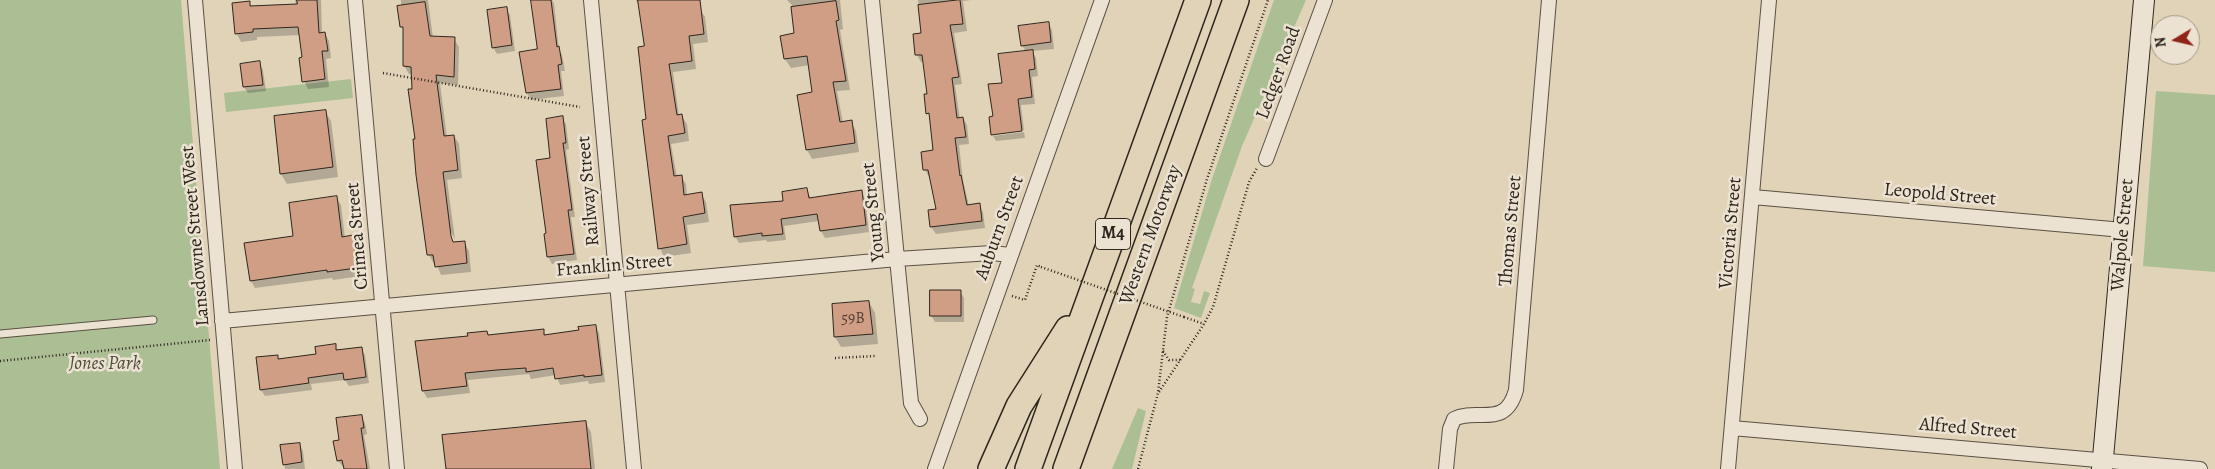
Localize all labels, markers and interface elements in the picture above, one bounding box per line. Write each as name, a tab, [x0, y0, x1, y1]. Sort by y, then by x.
north arrow	[2150, 15, 2200, 65]
street label: Ledger Road	[1252, 24, 1306, 122]
text: N	[2150, 36, 2171, 49]
street label: Railway Street	[573, 135, 605, 247]
street label: Lansdowne Street West	[177, 145, 215, 327]
street label: Young Street	[857, 161, 891, 263]
street label: Western Motorway	[1115, 162, 1187, 308]
street label: Auburn Street	[971, 173, 1029, 283]
street label: Thomas Street	[1495, 175, 1527, 287]
street label: Victoria Street	[1715, 176, 1747, 290]
street label: Walpole Street	[2107, 178, 2139, 292]
street label: Leopold Street	[1883, 179, 1997, 211]
street label: Crimea Street	[342, 181, 374, 291]
road number: M4	[1096, 218, 1130, 250]
street label: Franklin Street	[555, 250, 673, 282]
house number: 59B	[841, 309, 865, 329]
park label: Jones Park	[69, 353, 141, 375]
street label: Alfred Street	[1918, 413, 2018, 445]

